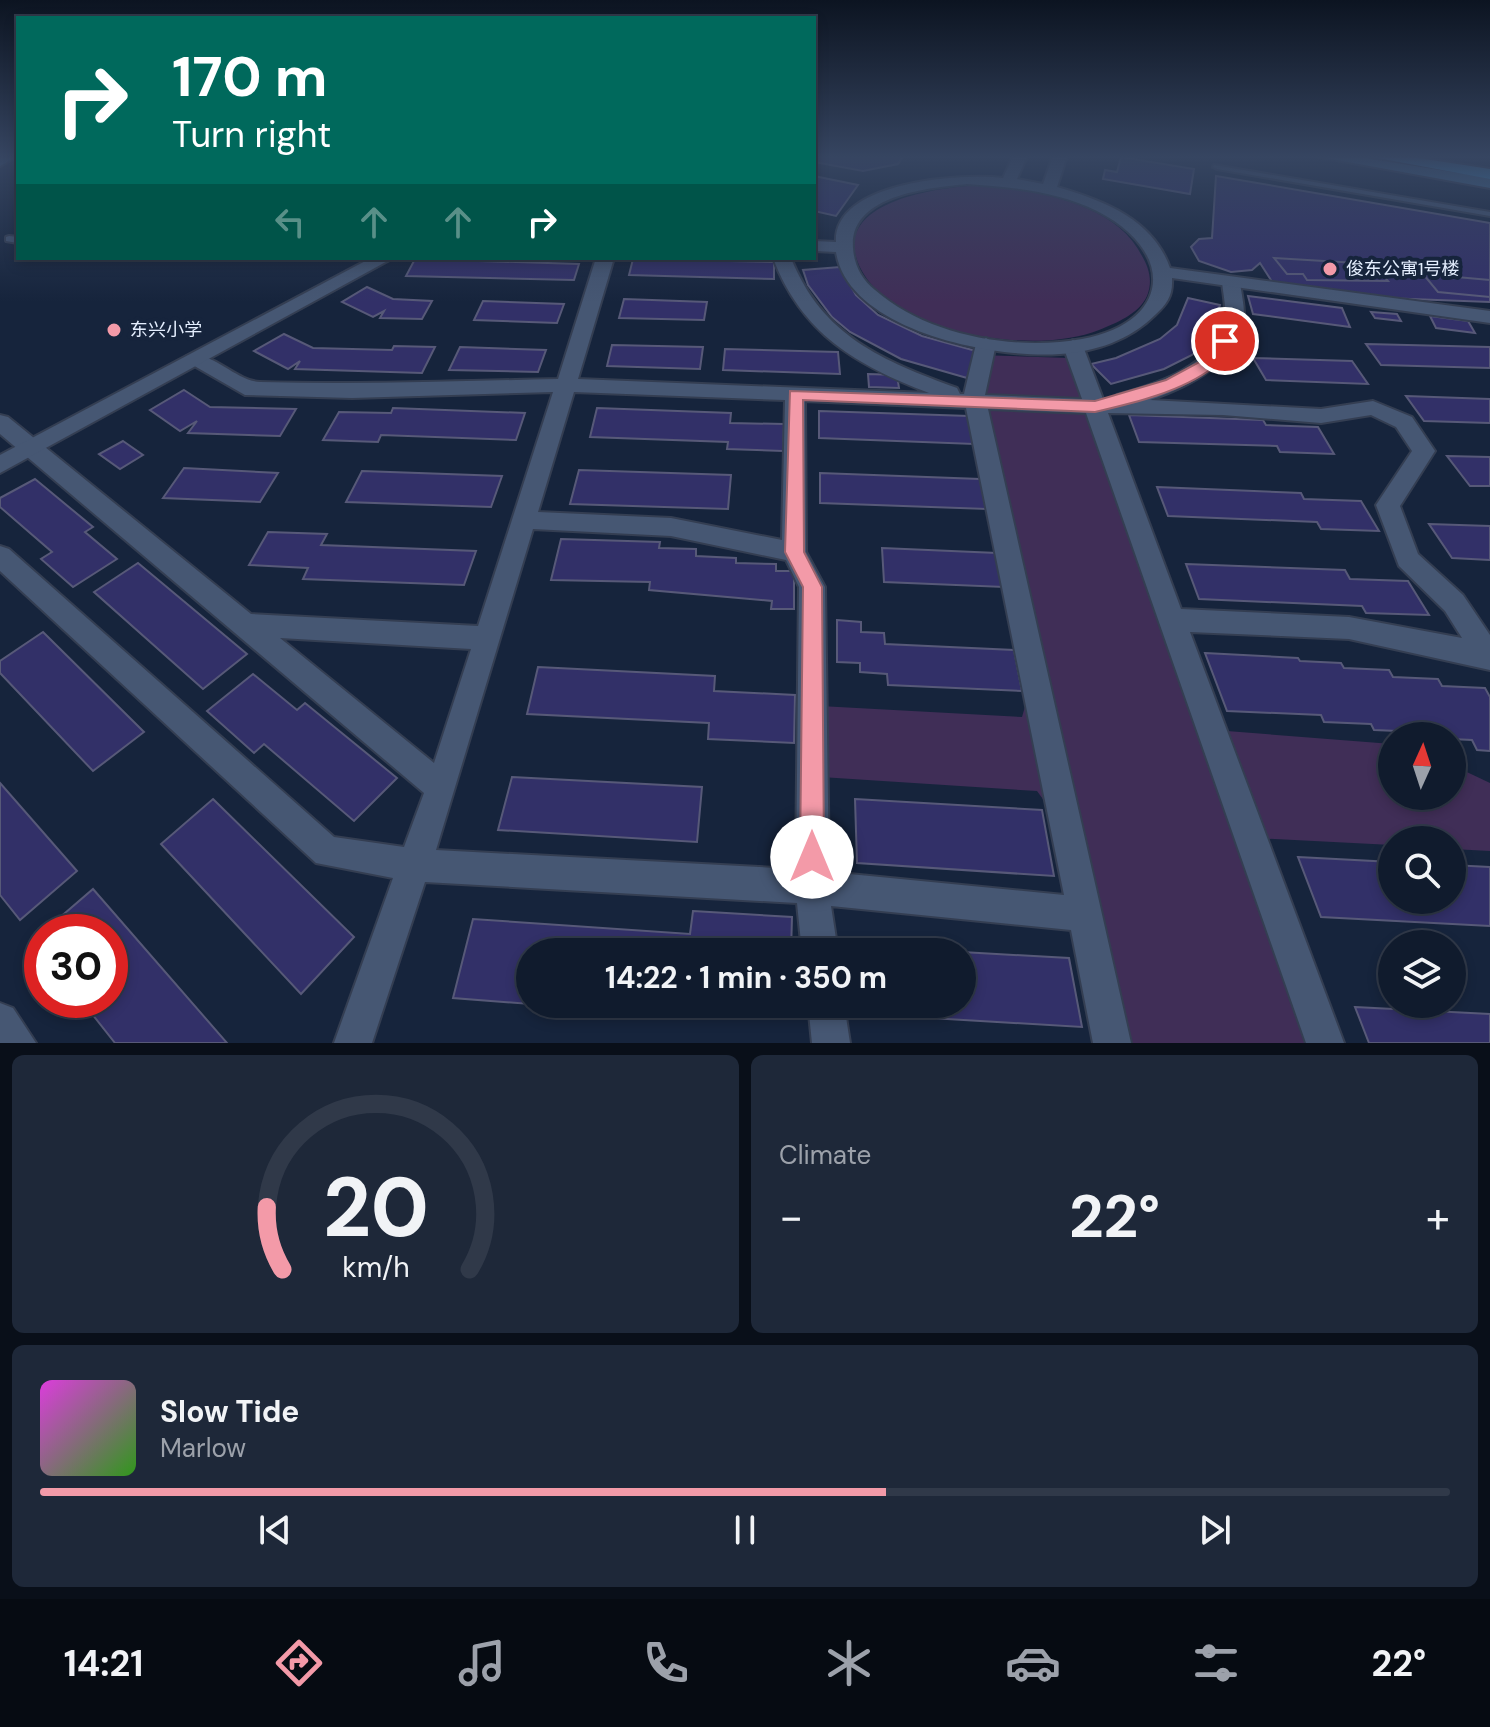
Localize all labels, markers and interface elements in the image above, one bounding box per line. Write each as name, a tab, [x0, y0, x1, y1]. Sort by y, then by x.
text: 170 m	[172, 40, 327, 113]
icon: right	[40, 48, 144, 152]
text: Turn right	[172, 111, 331, 158]
icon: left	[268, 200, 312, 244]
icon: ahead	[352, 200, 396, 244]
icon: ahead	[436, 200, 480, 244]
icon: right	[520, 200, 564, 244]
place label: 俊东公寓1号楼	[1346, 257, 1460, 281]
marker: 俊东公寓1号楼	[1321, 260, 1339, 278]
pin	[1191, 307, 1259, 375]
place label: 东兴小学	[130, 318, 202, 342]
icon: arrive	[1203, 319, 1247, 363]
marker: 东兴小学	[105, 321, 123, 339]
north arrow	[1378, 722, 1466, 810]
map controls	[1378, 722, 1466, 1018]
position arrow	[770, 815, 854, 899]
button: search	[1378, 826, 1466, 914]
speed limit sign: 30	[24, 914, 128, 1018]
button: layers	[1378, 930, 1466, 1018]
text: 14:22 · 1 min · 350 m	[605, 958, 887, 997]
text: Climate	[779, 1138, 871, 1172]
text: 20	[322, 1153, 429, 1262]
text: 22°	[1069, 1177, 1160, 1256]
text: −	[779, 1188, 803, 1246]
text: +	[1426, 1188, 1450, 1246]
text: km/h	[342, 1249, 409, 1286]
text: Slow Tide	[160, 1392, 299, 1431]
text: Marlow	[160, 1431, 246, 1465]
icon: previous	[253, 1508, 297, 1552]
icon: pause	[723, 1508, 767, 1552]
icon: next	[1193, 1508, 1237, 1552]
icon: directions	[271, 1635, 327, 1691]
icon: music	[454, 1635, 510, 1691]
icon: phone	[638, 1635, 694, 1691]
icon: climate	[821, 1635, 877, 1691]
icon: car	[1005, 1635, 1061, 1691]
icon: filters	[1188, 1635, 1244, 1691]
text: 14:21	[64, 1640, 143, 1687]
text: 22°	[1372, 1640, 1426, 1687]

